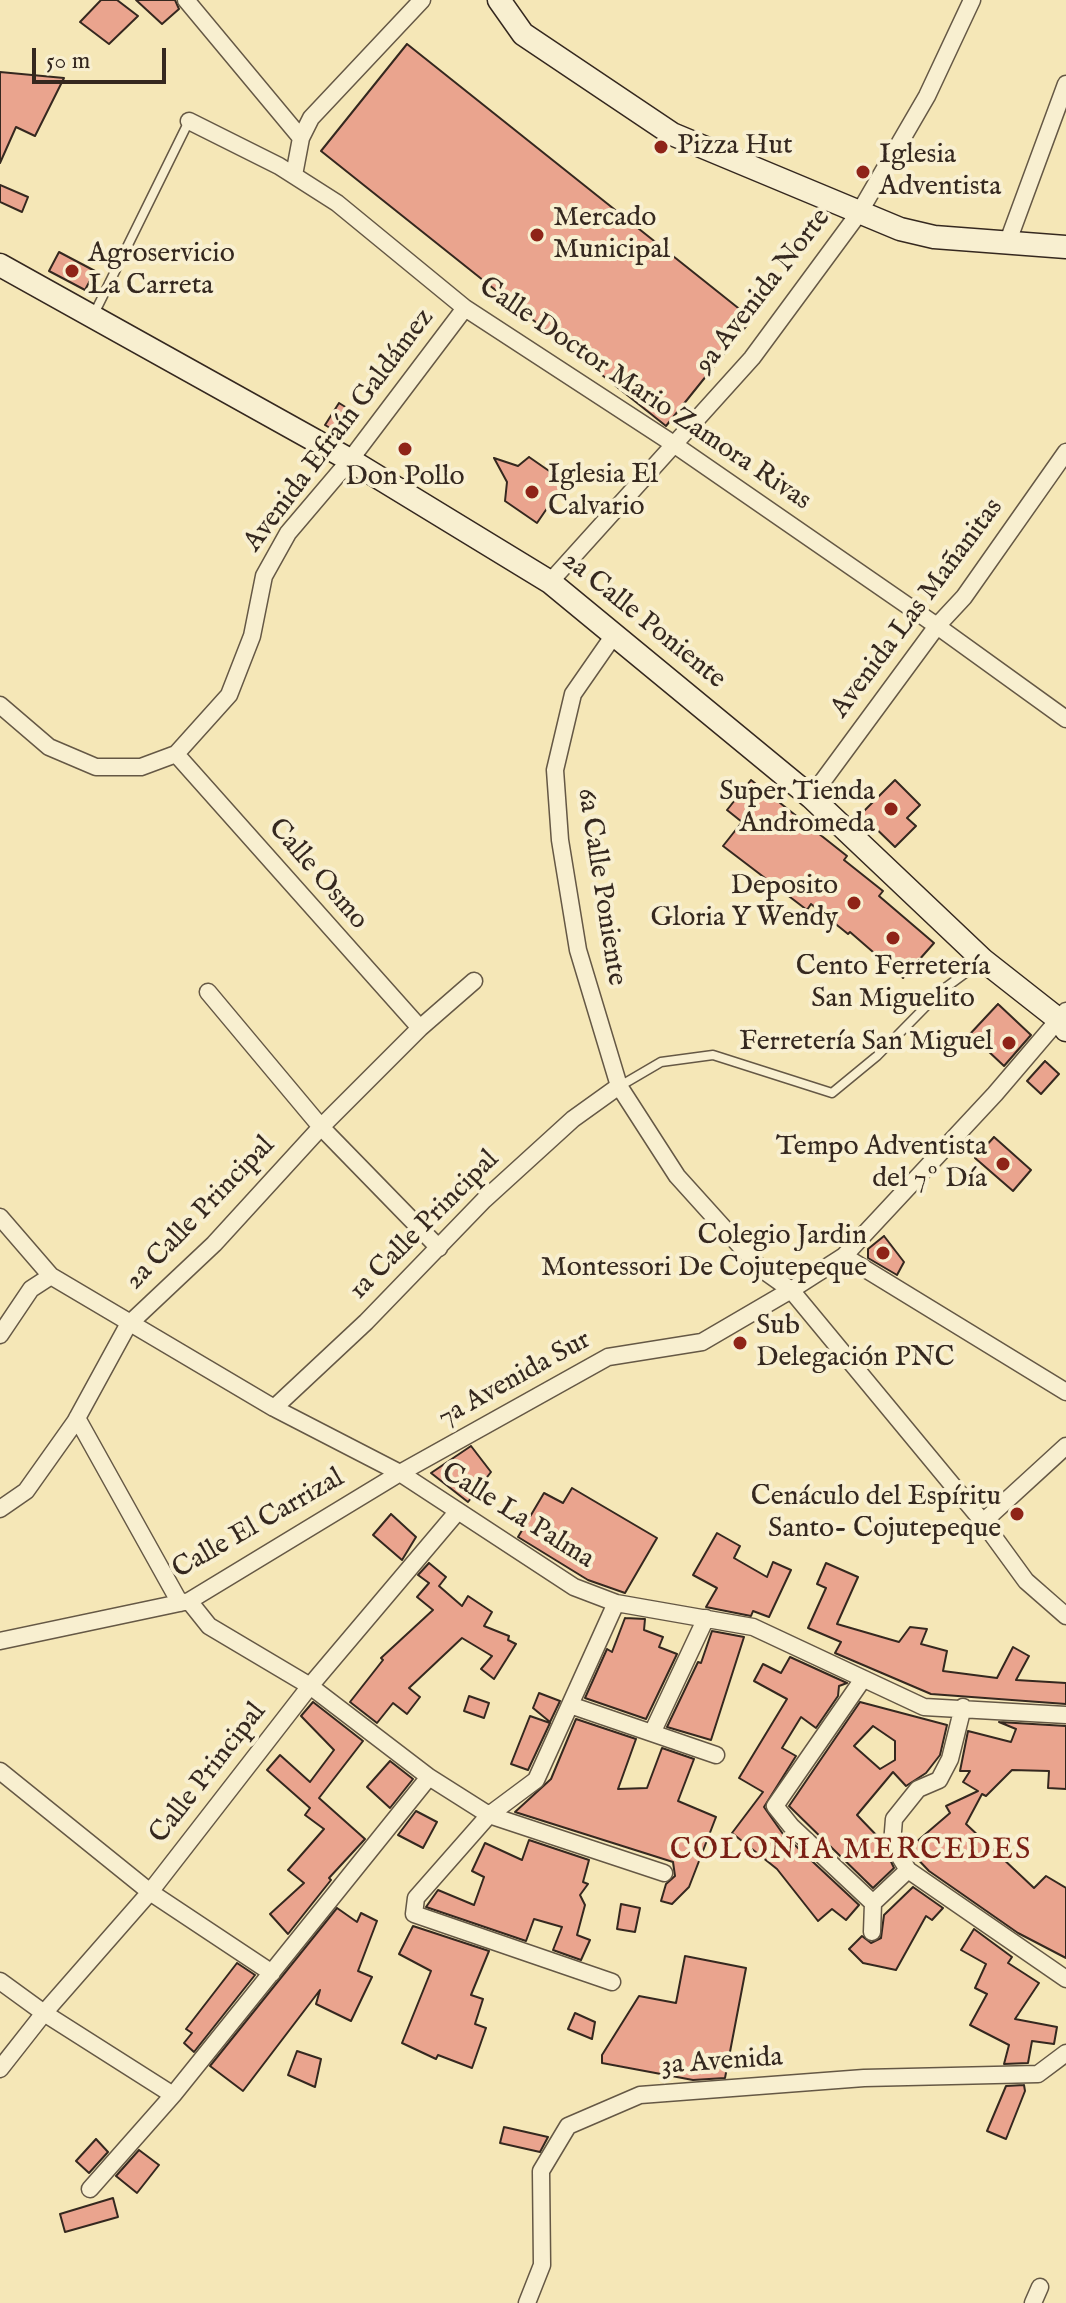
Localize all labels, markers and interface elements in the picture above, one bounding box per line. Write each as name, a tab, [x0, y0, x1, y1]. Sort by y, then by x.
scale bar	[36, 32, 170, 82]
text: 50 m	[46, 46, 90, 77]
place label: Pizza Hut	[677, 130, 793, 164]
marker: Pizza Hut	[652, 138, 670, 156]
place label: Iglesia Adventista	[879, 139, 1001, 205]
marker: Iglesia Adventista	[854, 163, 872, 181]
place label: Mercado Municipal	[553, 202, 670, 268]
street label: 9a Avenida Norte	[689, 203, 839, 381]
marker: Mercado Municipal	[528, 226, 546, 244]
place label: Agroservicio La Carreta	[88, 238, 235, 304]
marker: Agroservicio La Carreta	[63, 262, 81, 280]
street label: Calle Doctor Mario Zamora Rivas	[471, 271, 817, 519]
street label: Avenida Efraín Galdámez	[238, 303, 442, 559]
marker: Don Pollo	[396, 440, 414, 458]
place label: Iglesia El Calvario	[548, 459, 658, 525]
place label: Don Pollo	[345, 461, 465, 495]
marker: Iglesia El Calvario	[523, 483, 541, 501]
street label: Avenida Las Mañanitas	[824, 493, 1012, 725]
street label: 2a Calle Poniente	[554, 545, 732, 697]
place label: Super Tienda Andromeda	[719, 776, 875, 842]
street label: 6a Calle Poniente	[568, 786, 632, 988]
marker: Super Tienda Andromeda	[882, 800, 900, 818]
street label: Calle Osmo	[260, 813, 374, 937]
place label: Deposito Gloria Y Wendy	[650, 870, 838, 936]
marker: Deposito Gloria Y Wendy	[845, 894, 863, 912]
marker: Cento Ferretería San Miguelito	[884, 929, 902, 947]
place label: Cento Ferretería San Miguelito	[796, 951, 990, 1017]
place label: Ferretería San Miguel	[739, 1026, 993, 1060]
marker: Ferretería San Miguel	[1000, 1034, 1018, 1052]
street label: 2a Calle Principal	[119, 1130, 283, 1298]
place label: Tempo Adventista del 7º Día	[776, 1131, 987, 1197]
street label: 1a Calle Principal	[343, 1144, 507, 1308]
marker: Tempo Adventista del 7º Día	[994, 1155, 1012, 1173]
place label: Colegio Jardin Montessori De Cojutepeque	[541, 1220, 867, 1286]
marker: Colegio Jardin Montessori De Cojutepeque	[874, 1244, 892, 1262]
place label: Sub Delegación PNC	[756, 1310, 955, 1376]
street label: 7a Avenida Sur	[433, 1324, 597, 1436]
marker: Sub Delegación PNC	[731, 1334, 749, 1352]
street label: Calle La Palma	[434, 1457, 600, 1577]
street label: Calle El Carrizal	[167, 1462, 351, 1588]
place label: Cenáculo del Espíritu Santo- Cojutepeque	[751, 1481, 1001, 1547]
marker: Cenáculo del Espíritu Santo- Cojutepeque	[1008, 1505, 1026, 1523]
street label: Calle Principal	[144, 1697, 274, 1851]
district label: COLONIA MERCEDES	[670, 1834, 1032, 1870]
street label: 3a Avenida	[660, 2042, 784, 2084]

